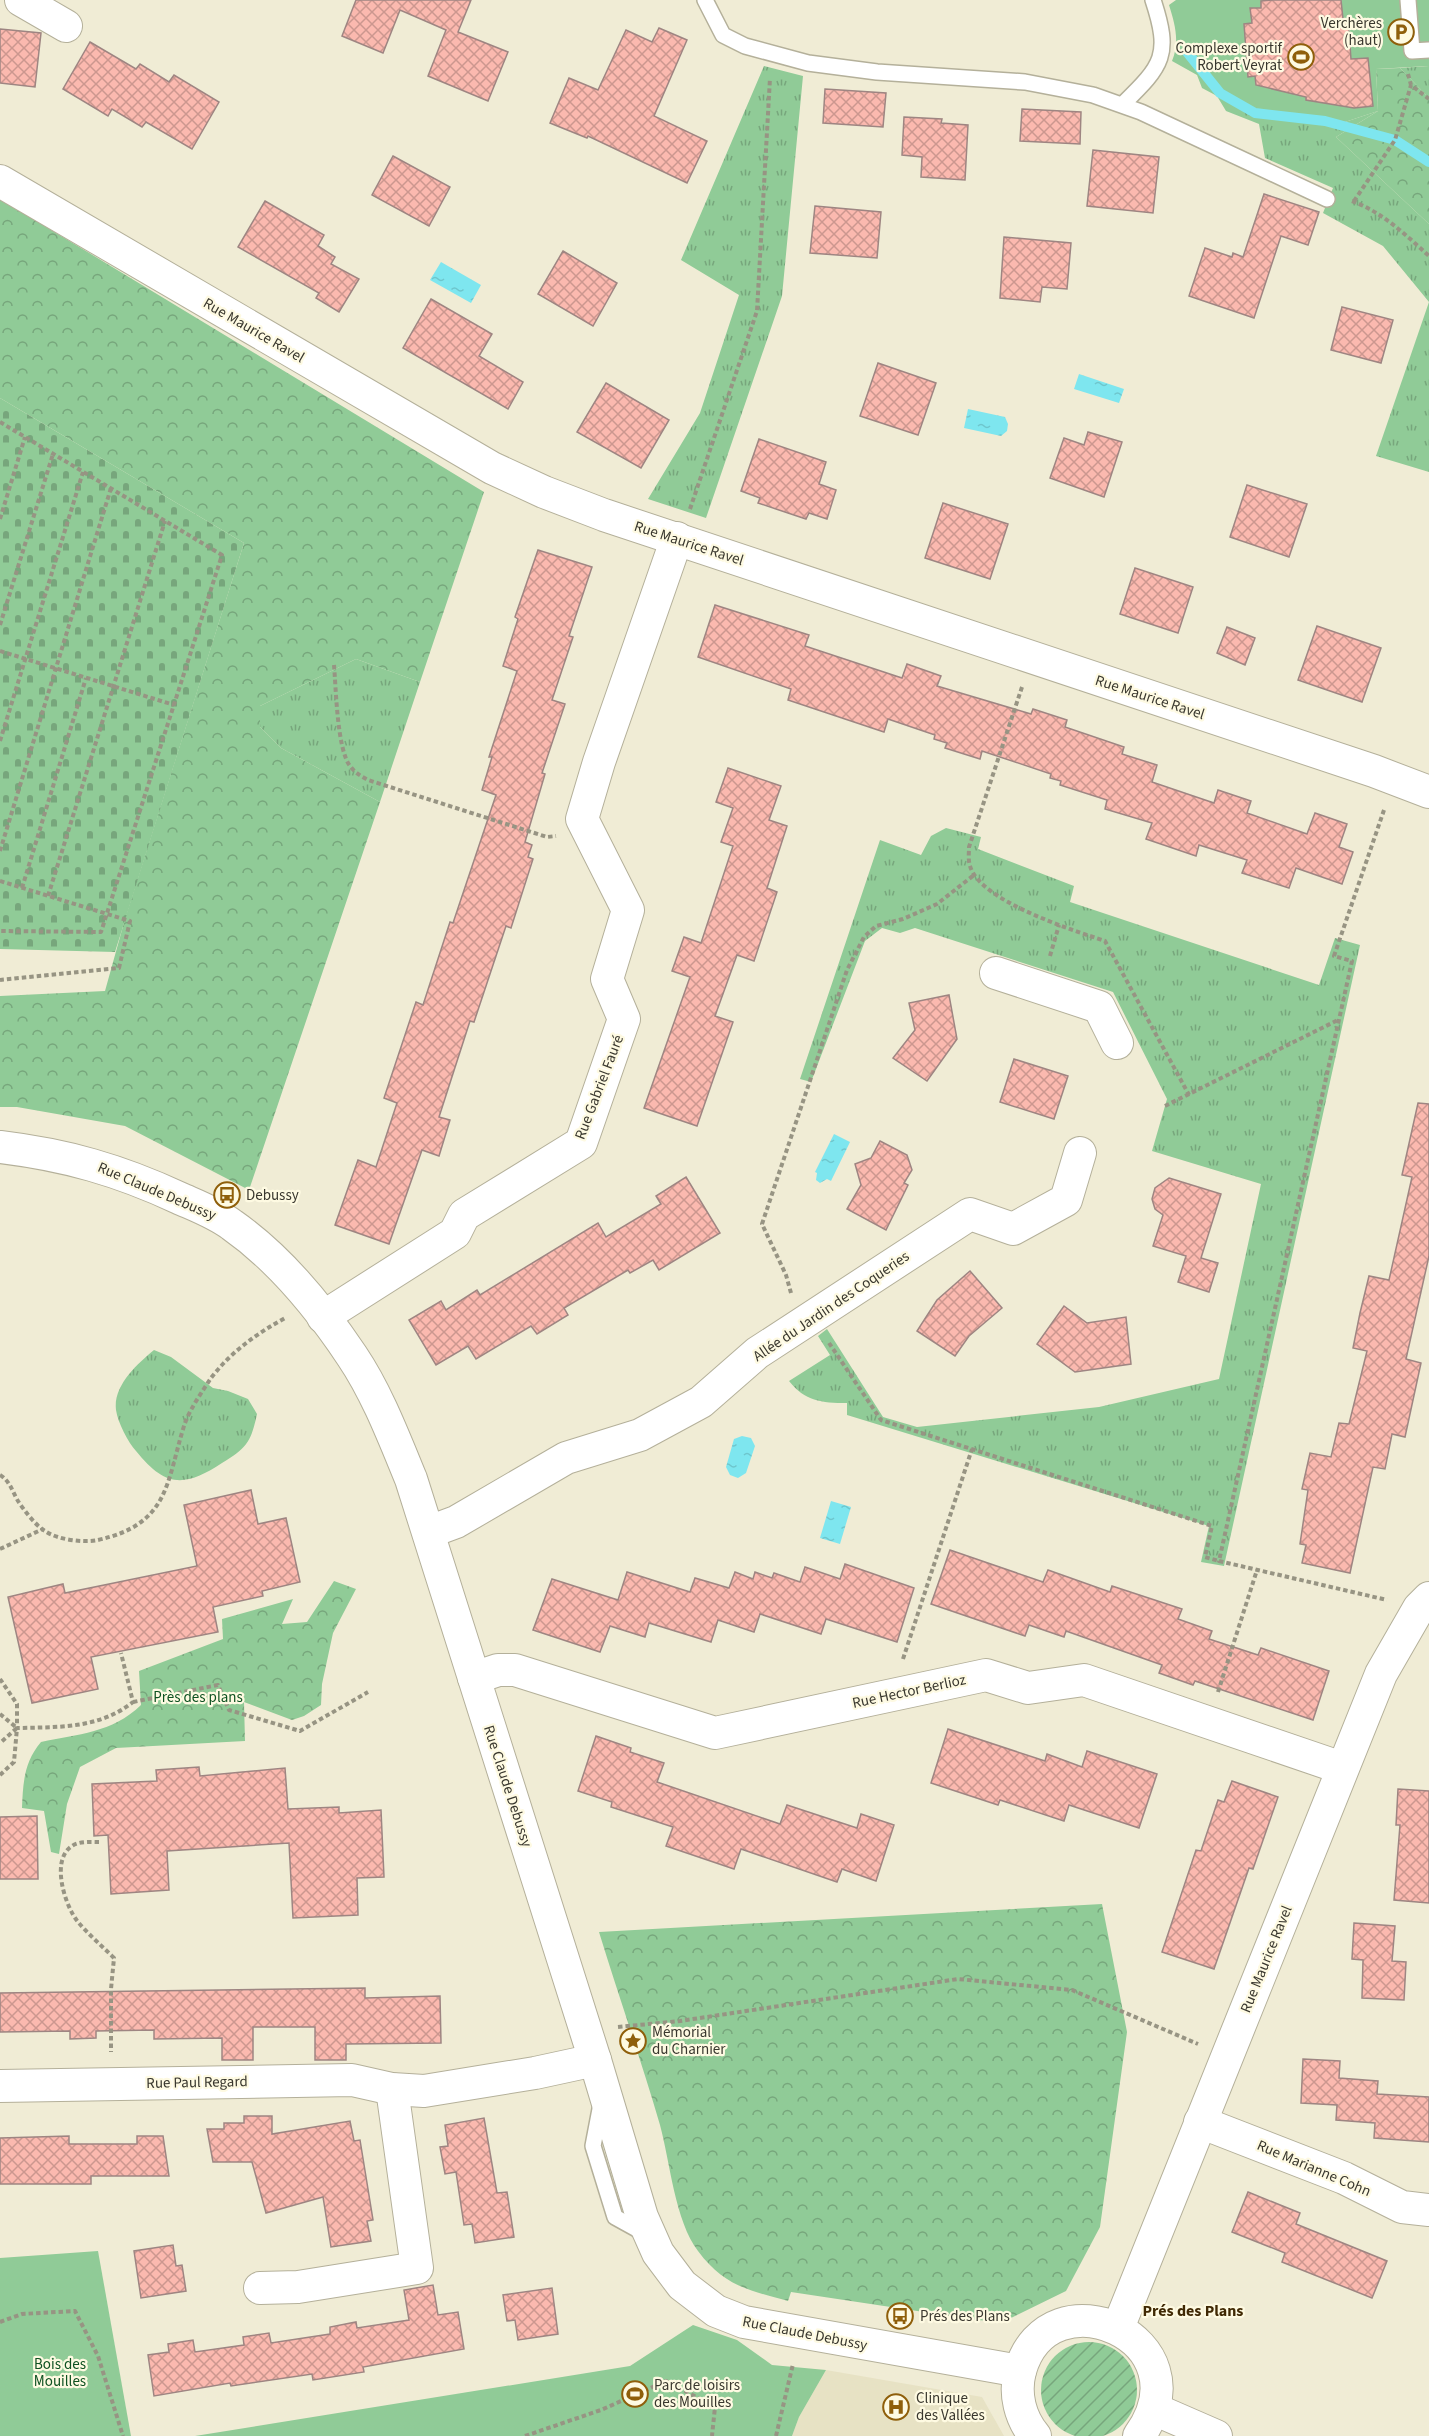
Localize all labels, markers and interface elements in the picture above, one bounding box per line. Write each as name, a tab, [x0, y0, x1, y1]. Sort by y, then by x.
place label: Verchères (haut)	[1321, 13, 1382, 51]
parking icon: Verchères (haut)	[1386, 17, 1416, 47]
place label: Complexe sportif Robert Veyrat	[1175, 38, 1283, 76]
sports icon: Complexe sportif Robert Veyrat	[1286, 42, 1316, 72]
street label: Rue Maurice Ravel	[199, 293, 308, 368]
street label: Rue Maurice Ravel	[631, 516, 746, 571]
street label: Rue Maurice Ravel	[1092, 670, 1207, 725]
street label: Rue Gabriel Fauré	[570, 1032, 629, 1143]
street label: Rue Claude Debussy	[94, 1157, 219, 1226]
bus stop icon: Debussy	[212, 1180, 242, 1210]
place label: Debussy	[246, 1185, 299, 1206]
street label: Allée du Jardin des Coqueries	[749, 1246, 914, 1367]
street label: Rue Hector Berlioz	[850, 1669, 968, 1714]
park label: Près des plans	[153, 1687, 243, 1708]
street label: Rue Claude Debussy	[478, 1723, 537, 1850]
street label: Rue Maurice Ravel	[1235, 1902, 1298, 2016]
place label: Mémorial du Charnier	[652, 2022, 726, 2060]
place icon: Mémorial du Charnier	[618, 2026, 648, 2056]
street label: Rue Paul Regard	[146, 2071, 248, 2094]
street label: Rue Marianne Cohn	[1254, 2135, 1374, 2202]
district label: Prés des Plans	[1143, 2300, 1243, 2322]
bus stop icon: Prés des Plans	[885, 2301, 915, 2331]
place label: Prés des Plans	[920, 2306, 1010, 2327]
street label: Rue Claude Debussy	[741, 2311, 869, 2356]
park label: Bois des Mouilles	[34, 2354, 86, 2392]
place label: Parc de loisirs des Mouilles	[654, 2375, 740, 2413]
sports icon: Parc de loisirs des Mouilles	[620, 2379, 650, 2409]
place label: Clinique des Vallées	[916, 2388, 985, 2426]
hospital icon: Clinique des Vallées	[881, 2392, 911, 2422]

